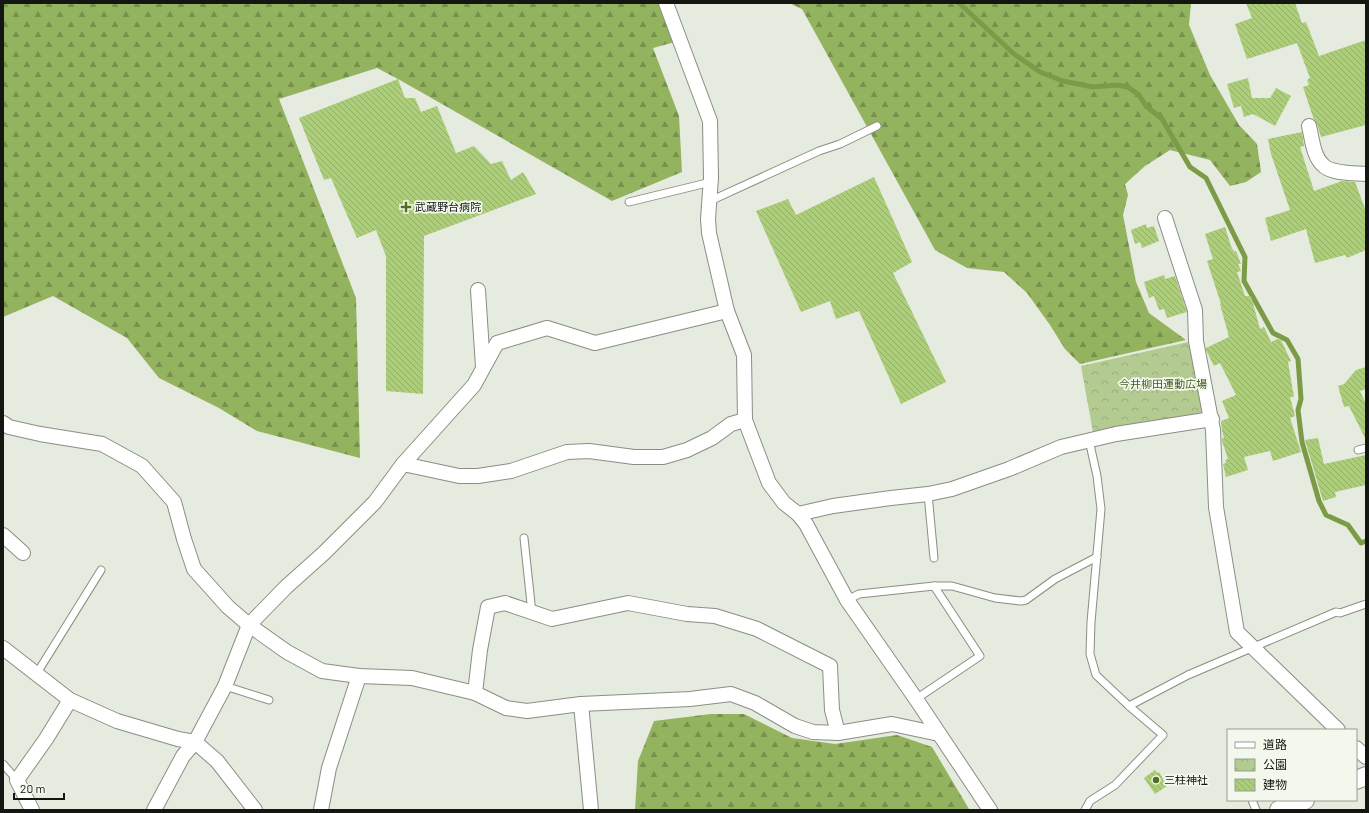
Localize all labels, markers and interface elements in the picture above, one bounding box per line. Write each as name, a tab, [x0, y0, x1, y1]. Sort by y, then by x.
place label: 武蔵野台病院	[415, 200, 481, 213]
marker: 武蔵野台病院	[400, 201, 412, 213]
park label: 今井柳田運動広場	[1119, 377, 1207, 390]
legend	[1227, 729, 1357, 801]
text: 道路	[1263, 737, 1287, 751]
text: 公園	[1263, 757, 1287, 771]
place label: 三柱神社	[1164, 773, 1208, 786]
scale bar	[14, 775, 64, 801]
marker: 三柱神社	[1151, 775, 1161, 785]
text: 建物	[1263, 777, 1287, 791]
text: 20 m	[20, 781, 46, 795]

